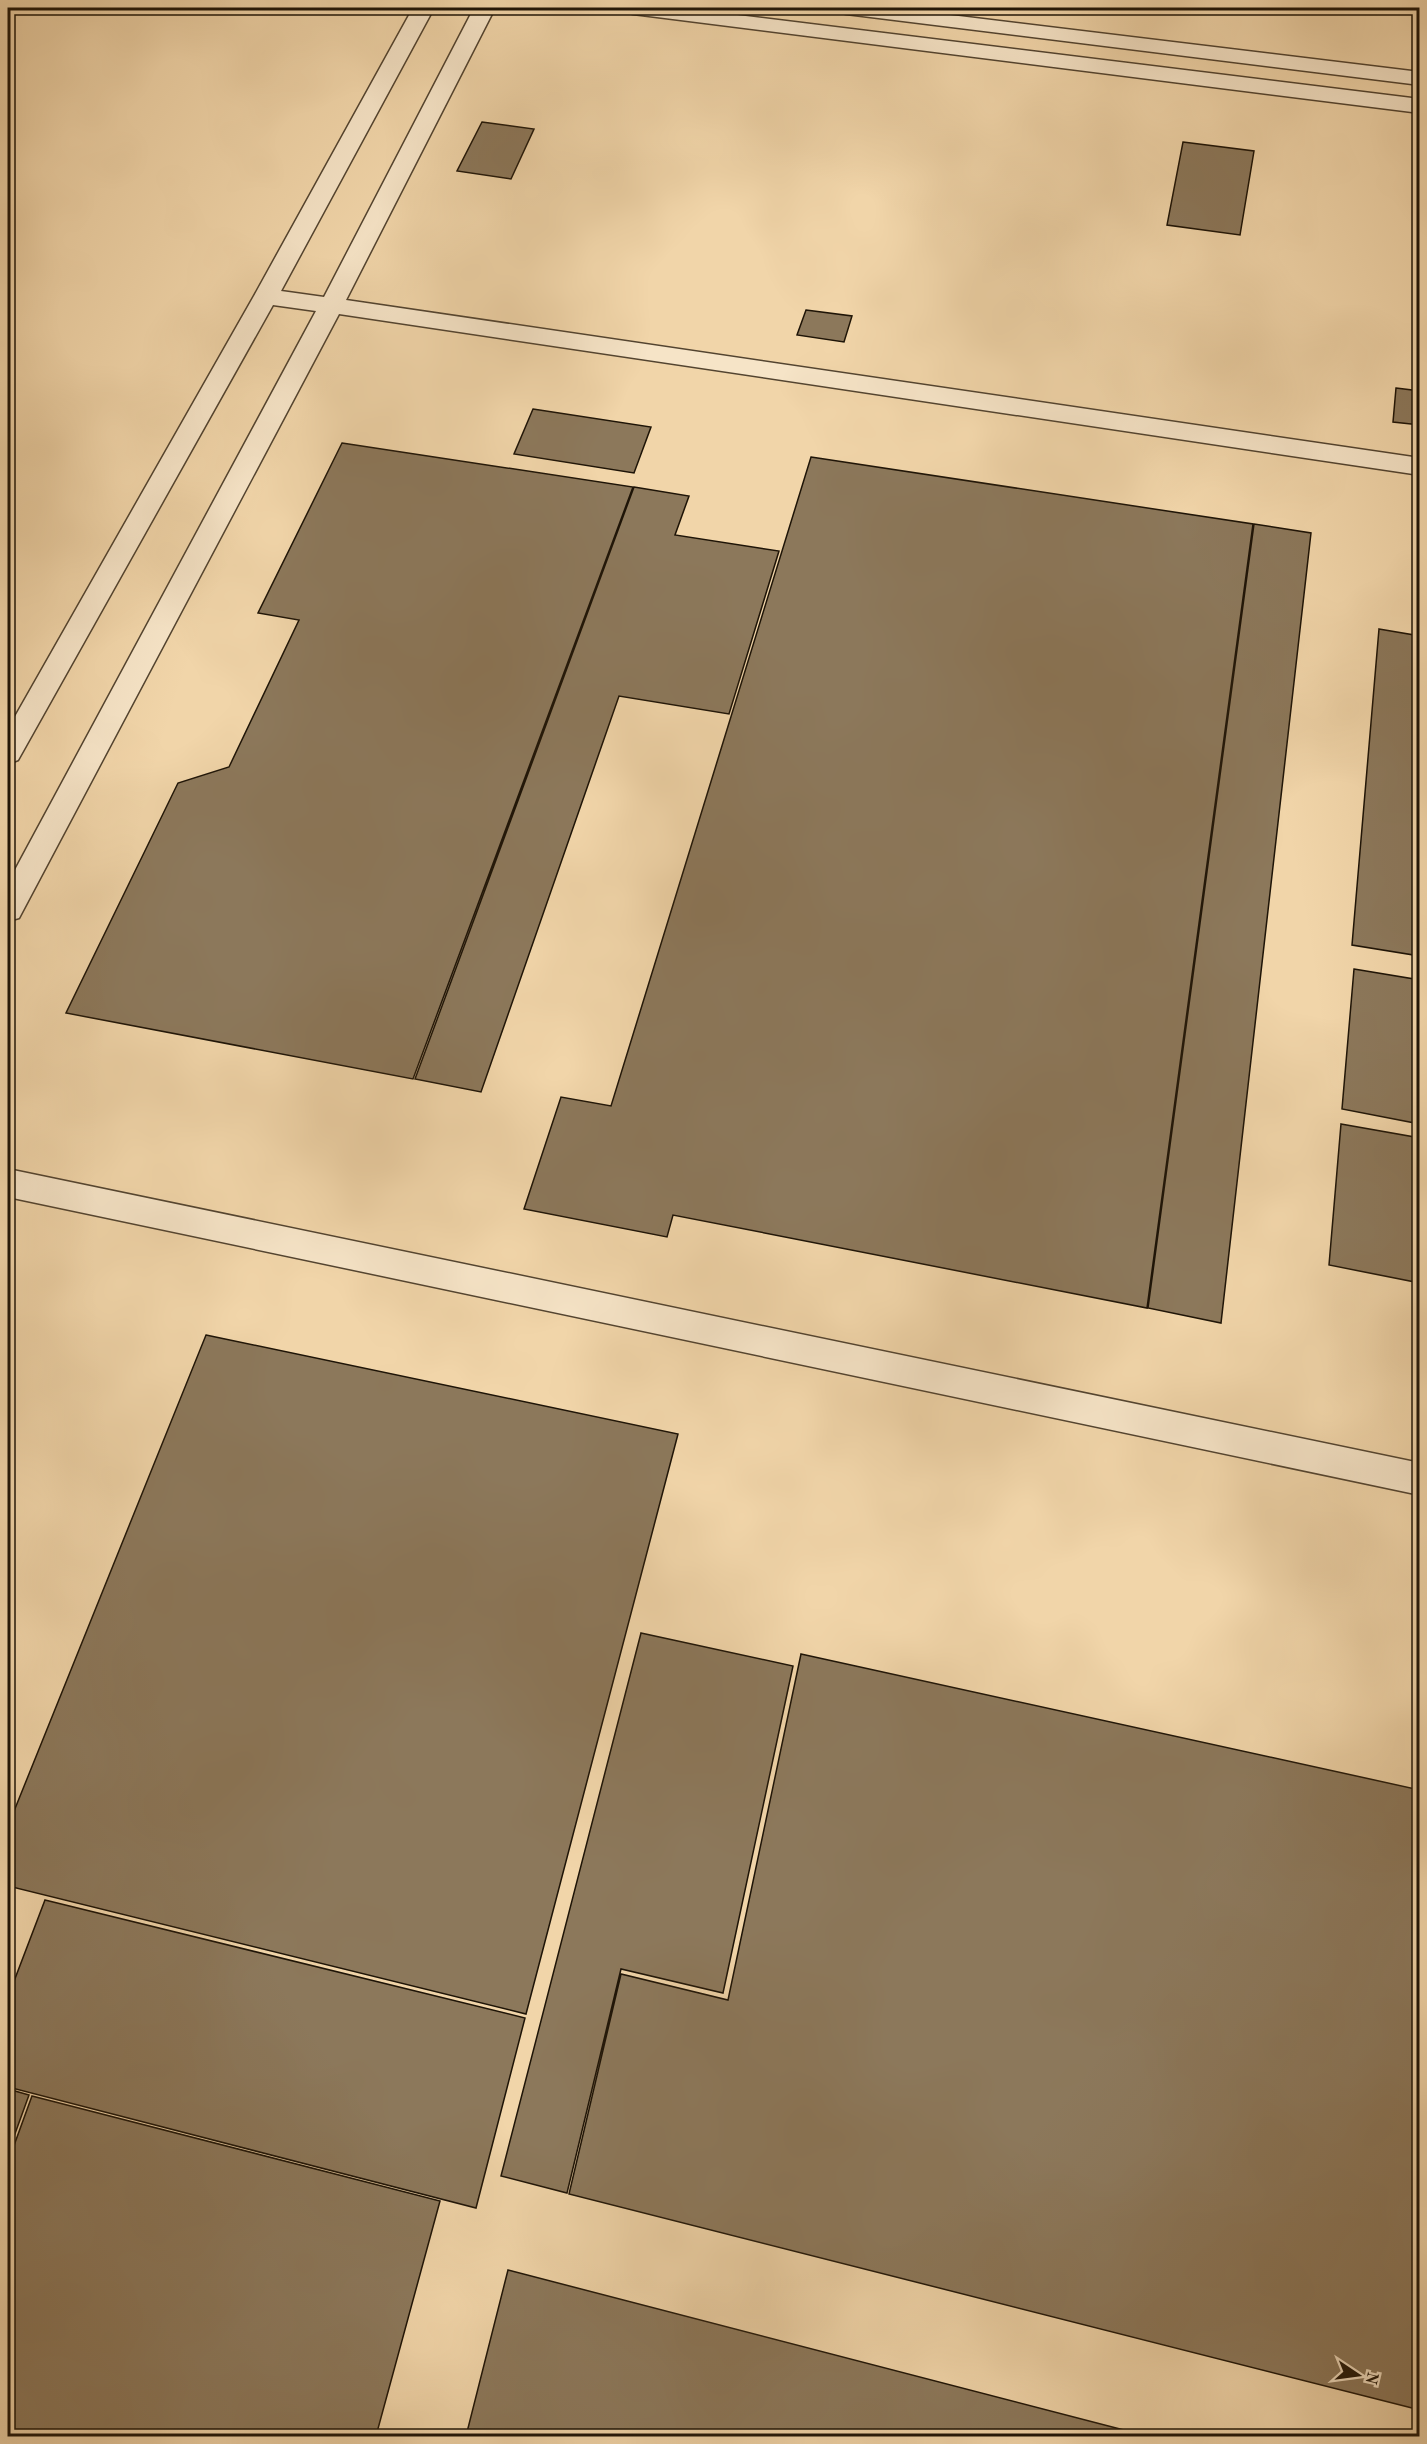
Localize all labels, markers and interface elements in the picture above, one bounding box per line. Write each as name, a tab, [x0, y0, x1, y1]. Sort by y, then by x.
north arrow	[1328, 2345, 1388, 2405]
text: N	[1361, 2370, 1380, 2386]

